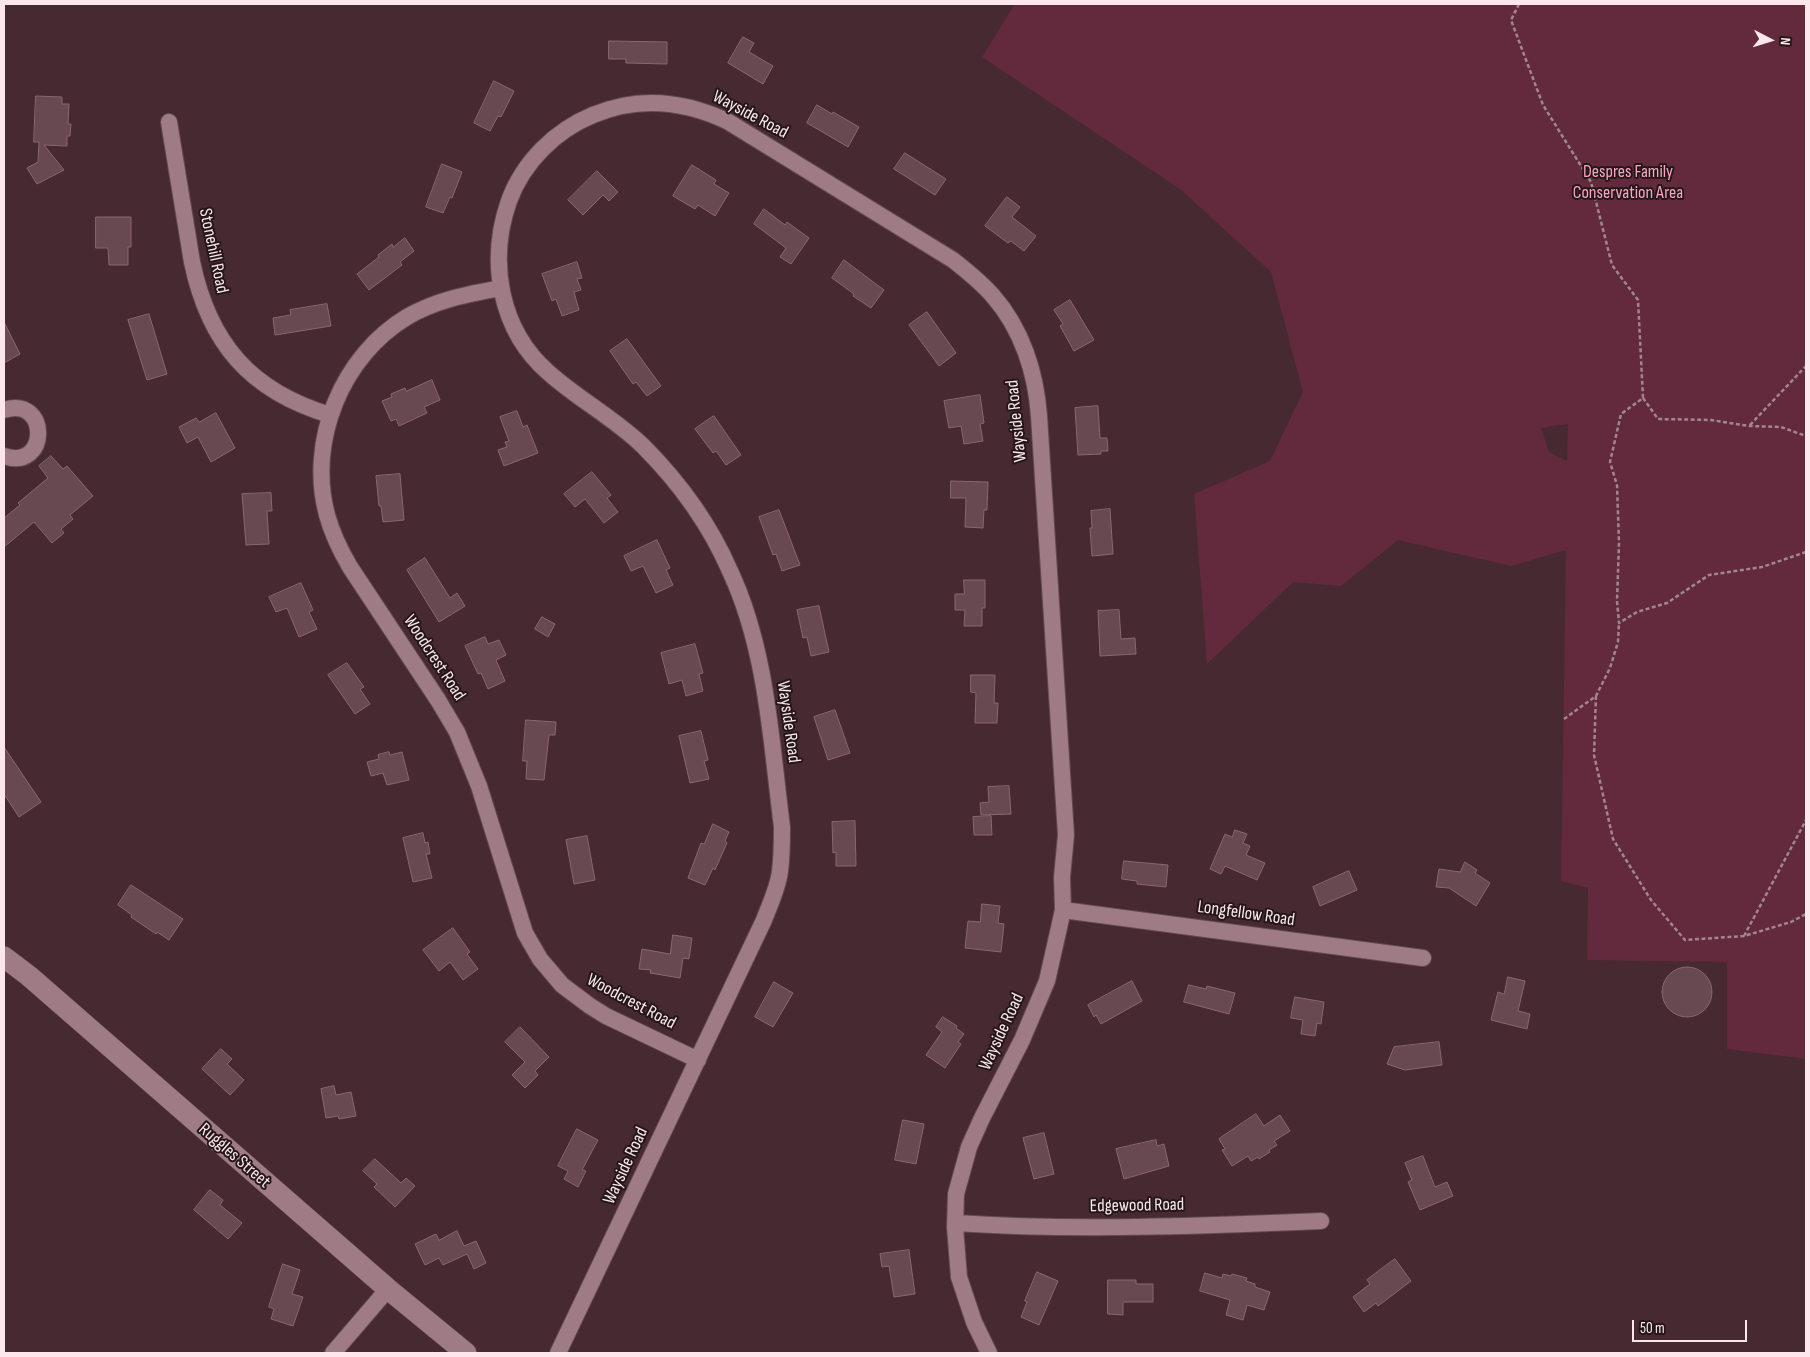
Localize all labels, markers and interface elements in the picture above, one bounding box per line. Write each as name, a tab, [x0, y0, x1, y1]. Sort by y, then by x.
north arrow	[1745, 15, 1795, 65]
text: N	[1777, 37, 1794, 46]
street label: Wayside Road	[709, 86, 791, 144]
park label: Despres Family Conservation Area	[1573, 161, 1683, 203]
street label: Stonehill Road	[193, 207, 233, 295]
street label: Wayside Road	[1002, 379, 1032, 463]
street label: Woodcrest Road	[398, 611, 470, 705]
street label: Wayside Road	[772, 680, 804, 764]
street label: Longfellow Road	[1196, 896, 1296, 932]
street label: Woodcrest Road	[583, 969, 679, 1035]
street label: Wayside Road	[975, 990, 1029, 1074]
street label: Ruggles Street	[194, 1119, 274, 1193]
street label: Wayside Road	[599, 1124, 653, 1208]
street label: Edgewood Road	[1090, 1194, 1184, 1218]
scale bar	[1635, 1310, 1750, 1342]
text: 50 m	[1640, 1319, 1665, 1338]

